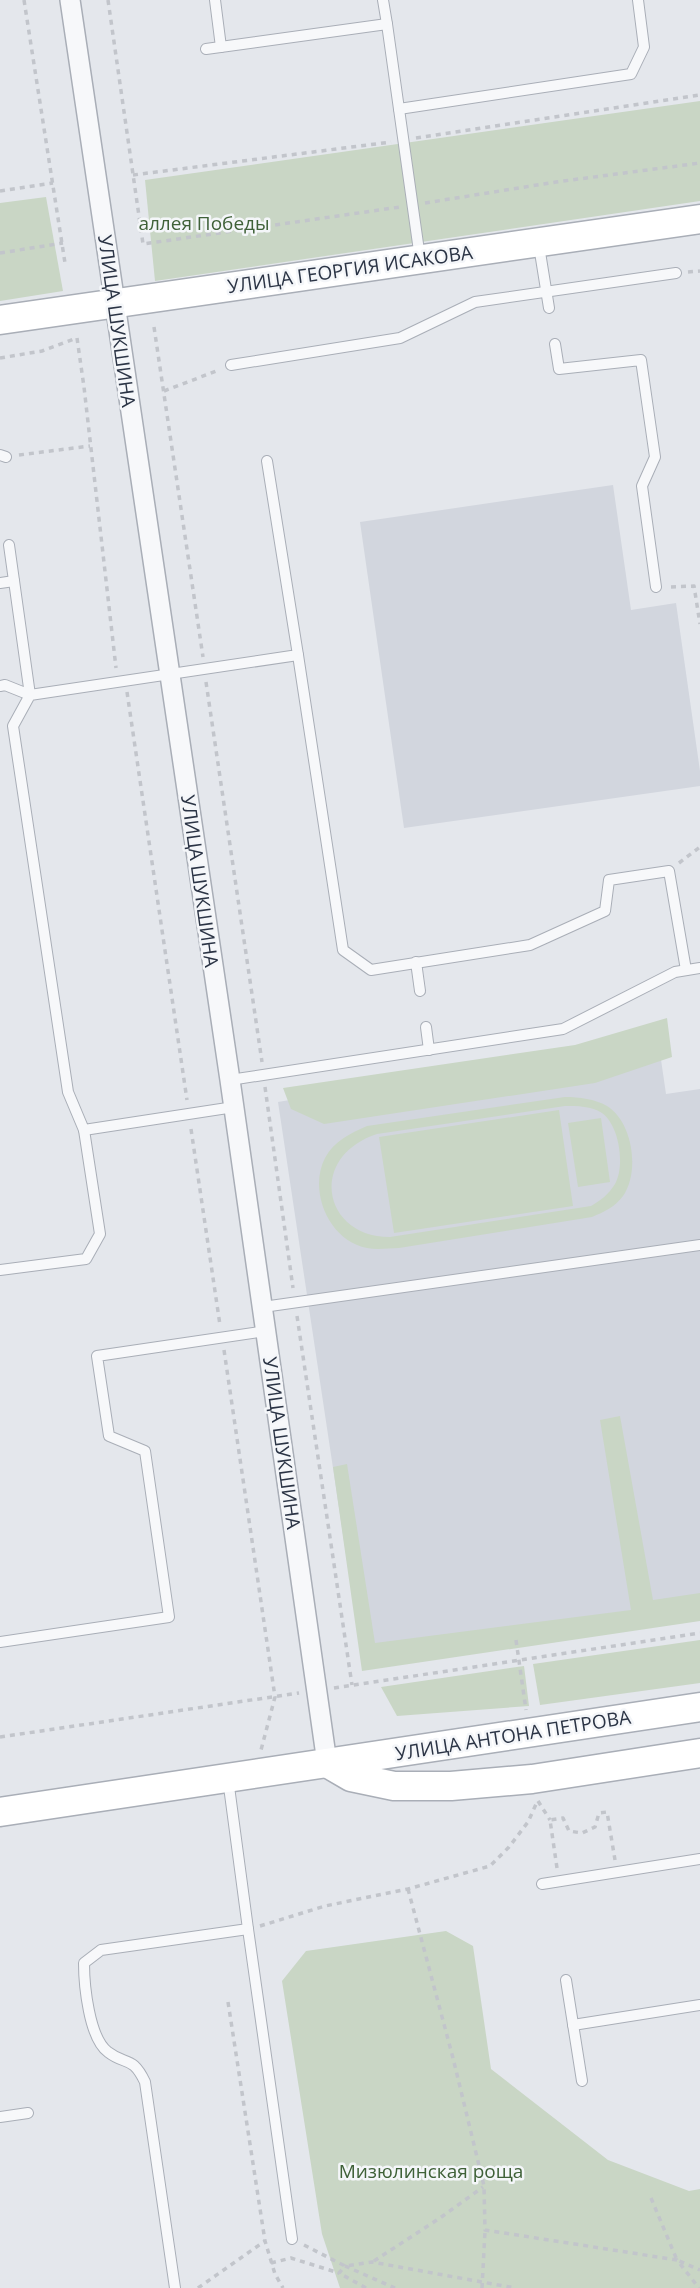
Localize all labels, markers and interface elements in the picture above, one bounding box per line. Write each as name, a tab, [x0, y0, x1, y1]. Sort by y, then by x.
park label: аллея Победы	[138, 210, 270, 236]
street label: УЛИЦА ШУКШИНА	[92, 233, 142, 409]
street label: УЛИЦА ГЕОРГИЯ ИСАКОВА	[226, 239, 474, 299]
street label: УЛИЦА ШУКШИНА	[175, 793, 225, 969]
street label: УЛИЦА ШУКШИНА	[257, 1355, 307, 1531]
street label: УЛИЦА АНТОНА ПЕТРОВА	[393, 1704, 633, 1766]
park label: Мизюлинская роща	[339, 2158, 523, 2184]

